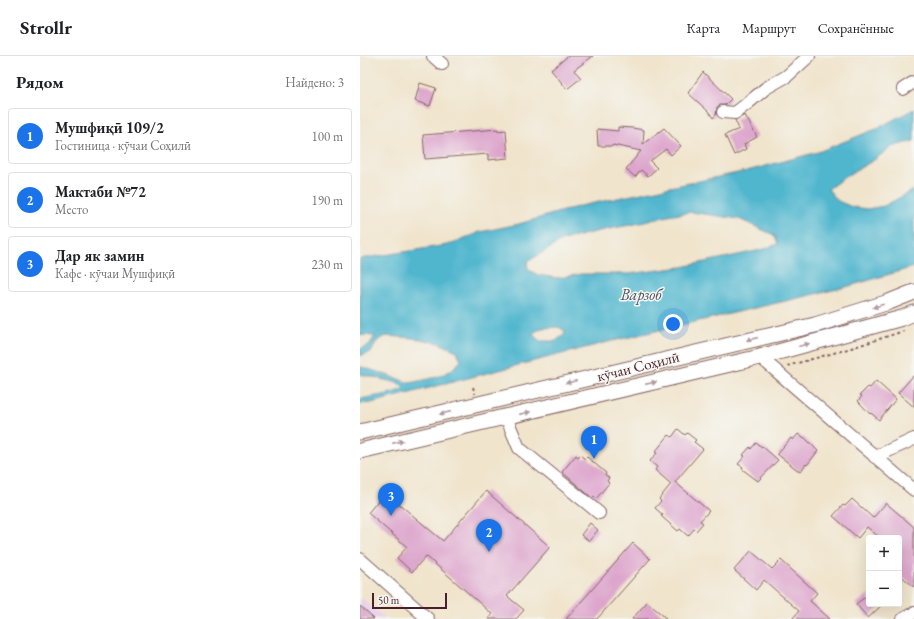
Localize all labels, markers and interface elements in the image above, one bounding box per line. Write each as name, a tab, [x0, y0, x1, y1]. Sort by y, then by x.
text: Strollr	[20, 15, 72, 40]
text: Карта	[687, 19, 720, 37]
text: Маршрут	[742, 19, 796, 37]
text: Сохранённые	[818, 19, 894, 37]
text: Рядом	[16, 71, 64, 93]
text: Найдено: 3	[285, 74, 344, 91]
text: Мушфиқӣ 109/2	[55, 118, 164, 137]
text: 1	[27, 128, 33, 145]
text: 100 m	[312, 128, 343, 145]
text: Гостиница · кӯчаи Соҳилӣ	[55, 137, 191, 154]
text: Мактаби №72	[55, 182, 146, 201]
text: 2	[27, 192, 33, 209]
text: 190 m	[312, 192, 343, 209]
text: Место	[55, 201, 88, 218]
text: Дар як замин	[55, 246, 145, 265]
text: 3	[27, 256, 33, 273]
text: 230 m	[312, 256, 343, 273]
text: Кафе · кӯчаи Мушфиқӣ	[55, 265, 175, 282]
water label: Варзоб	[619, 284, 664, 305]
one-way arrow	[871, 303, 883, 309]
your location	[663, 314, 683, 334]
one-way arrow	[746, 337, 758, 343]
one-way arrow	[798, 341, 811, 347]
street label: кӯчаи Соҳилӣ	[595, 347, 681, 385]
one-way arrow	[645, 379, 657, 385]
one-way arrow	[565, 380, 577, 386]
one-way arrow	[518, 409, 531, 415]
one-way arrow	[439, 410, 451, 416]
pin: 1	[581, 426, 607, 459]
one-way arrow	[392, 439, 404, 445]
pin: 3	[378, 483, 404, 516]
pin: 2	[476, 519, 502, 552]
map controls	[866, 535, 902, 607]
button: +	[866, 535, 902, 571]
button: −	[866, 571, 902, 607]
scale bar	[372, 591, 447, 610]
text: 50 m	[378, 593, 399, 607]

